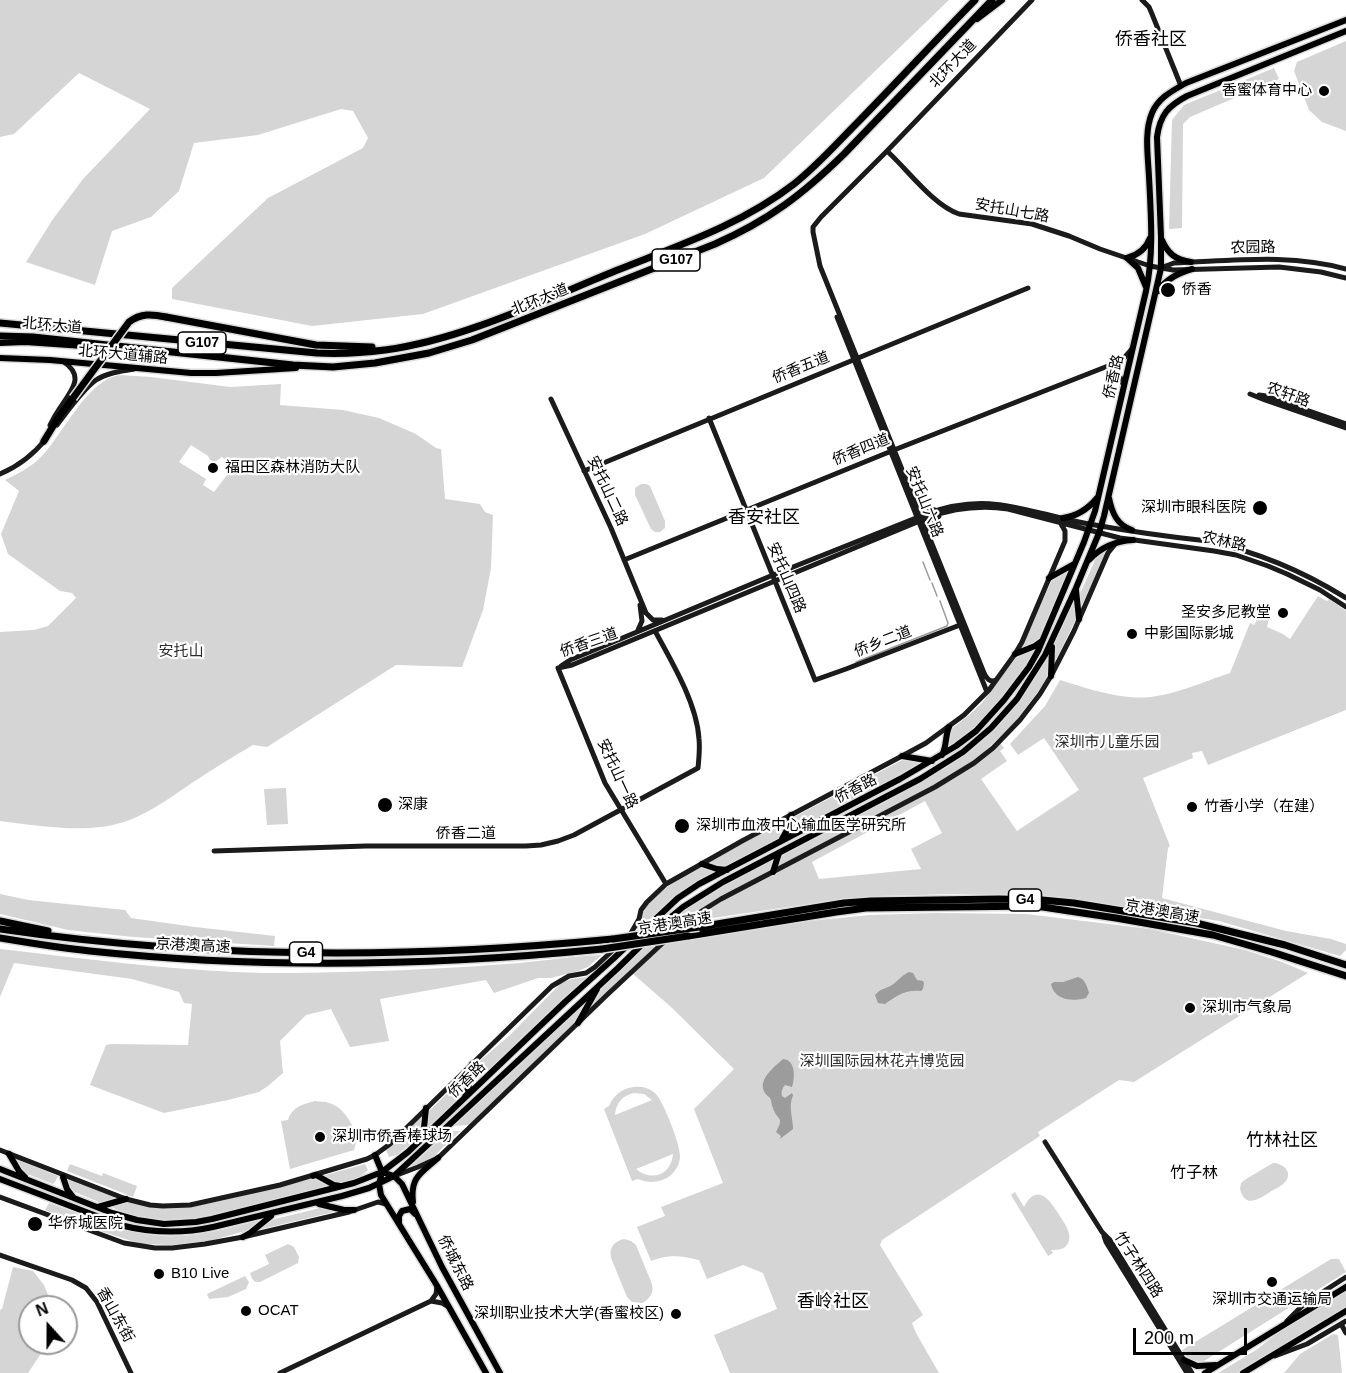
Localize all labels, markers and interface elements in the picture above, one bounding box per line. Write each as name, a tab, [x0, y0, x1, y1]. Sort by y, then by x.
district label: 侨香社区	[1115, 29, 1187, 51]
street label: 北环大道	[926, 36, 980, 92]
place label: 香蜜体育中心	[1222, 82, 1312, 100]
marker: 香蜜体育中心	[1317, 84, 1331, 98]
street label: 安托山七路	[974, 196, 1050, 226]
street label: 农园路	[1230, 239, 1276, 257]
road number: G107	[652, 249, 700, 271]
street label: 北环大道	[509, 280, 571, 320]
marker: 侨香	[1159, 281, 1177, 299]
place label: 侨香	[1182, 281, 1212, 299]
street label: 北环大道	[21, 314, 83, 338]
road number: G107	[178, 332, 226, 354]
street label: 北环大道辅路	[77, 342, 169, 368]
street label: 侨香五道	[770, 348, 832, 388]
street label: 侨香路	[1100, 353, 1128, 401]
street label: 农轩路	[1264, 379, 1312, 411]
street label: 侨香四道	[830, 430, 892, 470]
street label: 安托山二路	[583, 453, 631, 529]
place label: 福田区森林消防大队	[225, 459, 360, 477]
marker: 福田区森林消防大队	[206, 461, 220, 475]
street label: 安托山六路	[902, 464, 946, 540]
place label: 深圳市眼科医院	[1141, 499, 1246, 517]
marker: 深圳市眼科医院	[1251, 499, 1269, 517]
district label: 香安社区	[728, 507, 800, 529]
street label: 农林路	[1200, 529, 1248, 555]
street label: 安托山四路	[763, 540, 809, 616]
place label: 圣安多尼教堂	[1181, 604, 1271, 622]
marker: 圣安多尼教堂	[1276, 606, 1290, 620]
street label: 侨乡二道	[852, 623, 914, 661]
street label: 侨香三道	[558, 625, 620, 661]
place label: 中影国际影城	[1144, 625, 1234, 643]
marker: 中影国际影城	[1125, 627, 1139, 641]
park label: 安托山	[159, 643, 203, 661]
park label: 深圳市儿童乐园	[1055, 734, 1159, 752]
street label: 安托山一路	[593, 736, 641, 812]
street label: 侨香路	[832, 771, 880, 807]
marker: 深康	[376, 796, 394, 814]
place label: 深康	[398, 796, 428, 814]
place label: 竹香小学（在建）	[1204, 798, 1324, 816]
marker: 竹香小学（在建）	[1185, 800, 1199, 814]
marker: 深圳市血液中心输血医学研究所	[673, 817, 691, 835]
place label: 深圳市血液中心输血医学研究所	[696, 817, 906, 835]
street label: 侨香二道	[436, 825, 496, 843]
road number: G4	[1008, 889, 1042, 911]
street label: 京港澳高速	[1124, 897, 1200, 927]
street label: 京港澳高速	[637, 909, 713, 939]
street label: 京港澳高速	[155, 935, 231, 957]
road number: G4	[290, 942, 322, 964]
place label: 深圳市气象局	[1202, 999, 1292, 1017]
marker: 深圳市气象局	[1183, 1001, 1197, 1015]
park label: 深圳国际园林花卉博览园	[800, 1053, 964, 1071]
street label: 侨香路	[445, 1058, 489, 1102]
place label: 深圳市侨香棒球场	[332, 1128, 452, 1146]
marker: 深圳市侨香棒球场	[313, 1130, 327, 1144]
district label: 竹林社区	[1246, 1130, 1318, 1152]
district label: 竹子林	[1170, 1164, 1218, 1184]
marker: 华侨城医院	[26, 1215, 44, 1233]
place label: 华侨城医院	[48, 1215, 123, 1233]
street label: 竹子林四路	[1110, 1229, 1166, 1301]
street label: 侨城东路	[433, 1232, 477, 1294]
place label: B10 Live	[171, 1265, 229, 1283]
marker: B10 Live	[152, 1267, 166, 1281]
marker: 深圳市交通运输局	[1265, 1275, 1279, 1289]
street label: 香山东街	[93, 1284, 137, 1346]
district label: 香岭社区	[797, 1291, 869, 1313]
place label: 深圳市交通运输局	[1212, 1291, 1332, 1309]
north arrow	[18, 1295, 78, 1355]
text: N	[34, 1300, 51, 1320]
place label: OCAT	[258, 1302, 299, 1320]
marker: OCAT	[239, 1304, 253, 1318]
place label: 深圳职业技术大学(香蜜校区)	[474, 1305, 664, 1323]
marker: 深圳职业技术大学(香蜜校区)	[669, 1307, 683, 1321]
scale bar	[1136, 1316, 1250, 1354]
text: 200 m	[1144, 1328, 1194, 1348]

